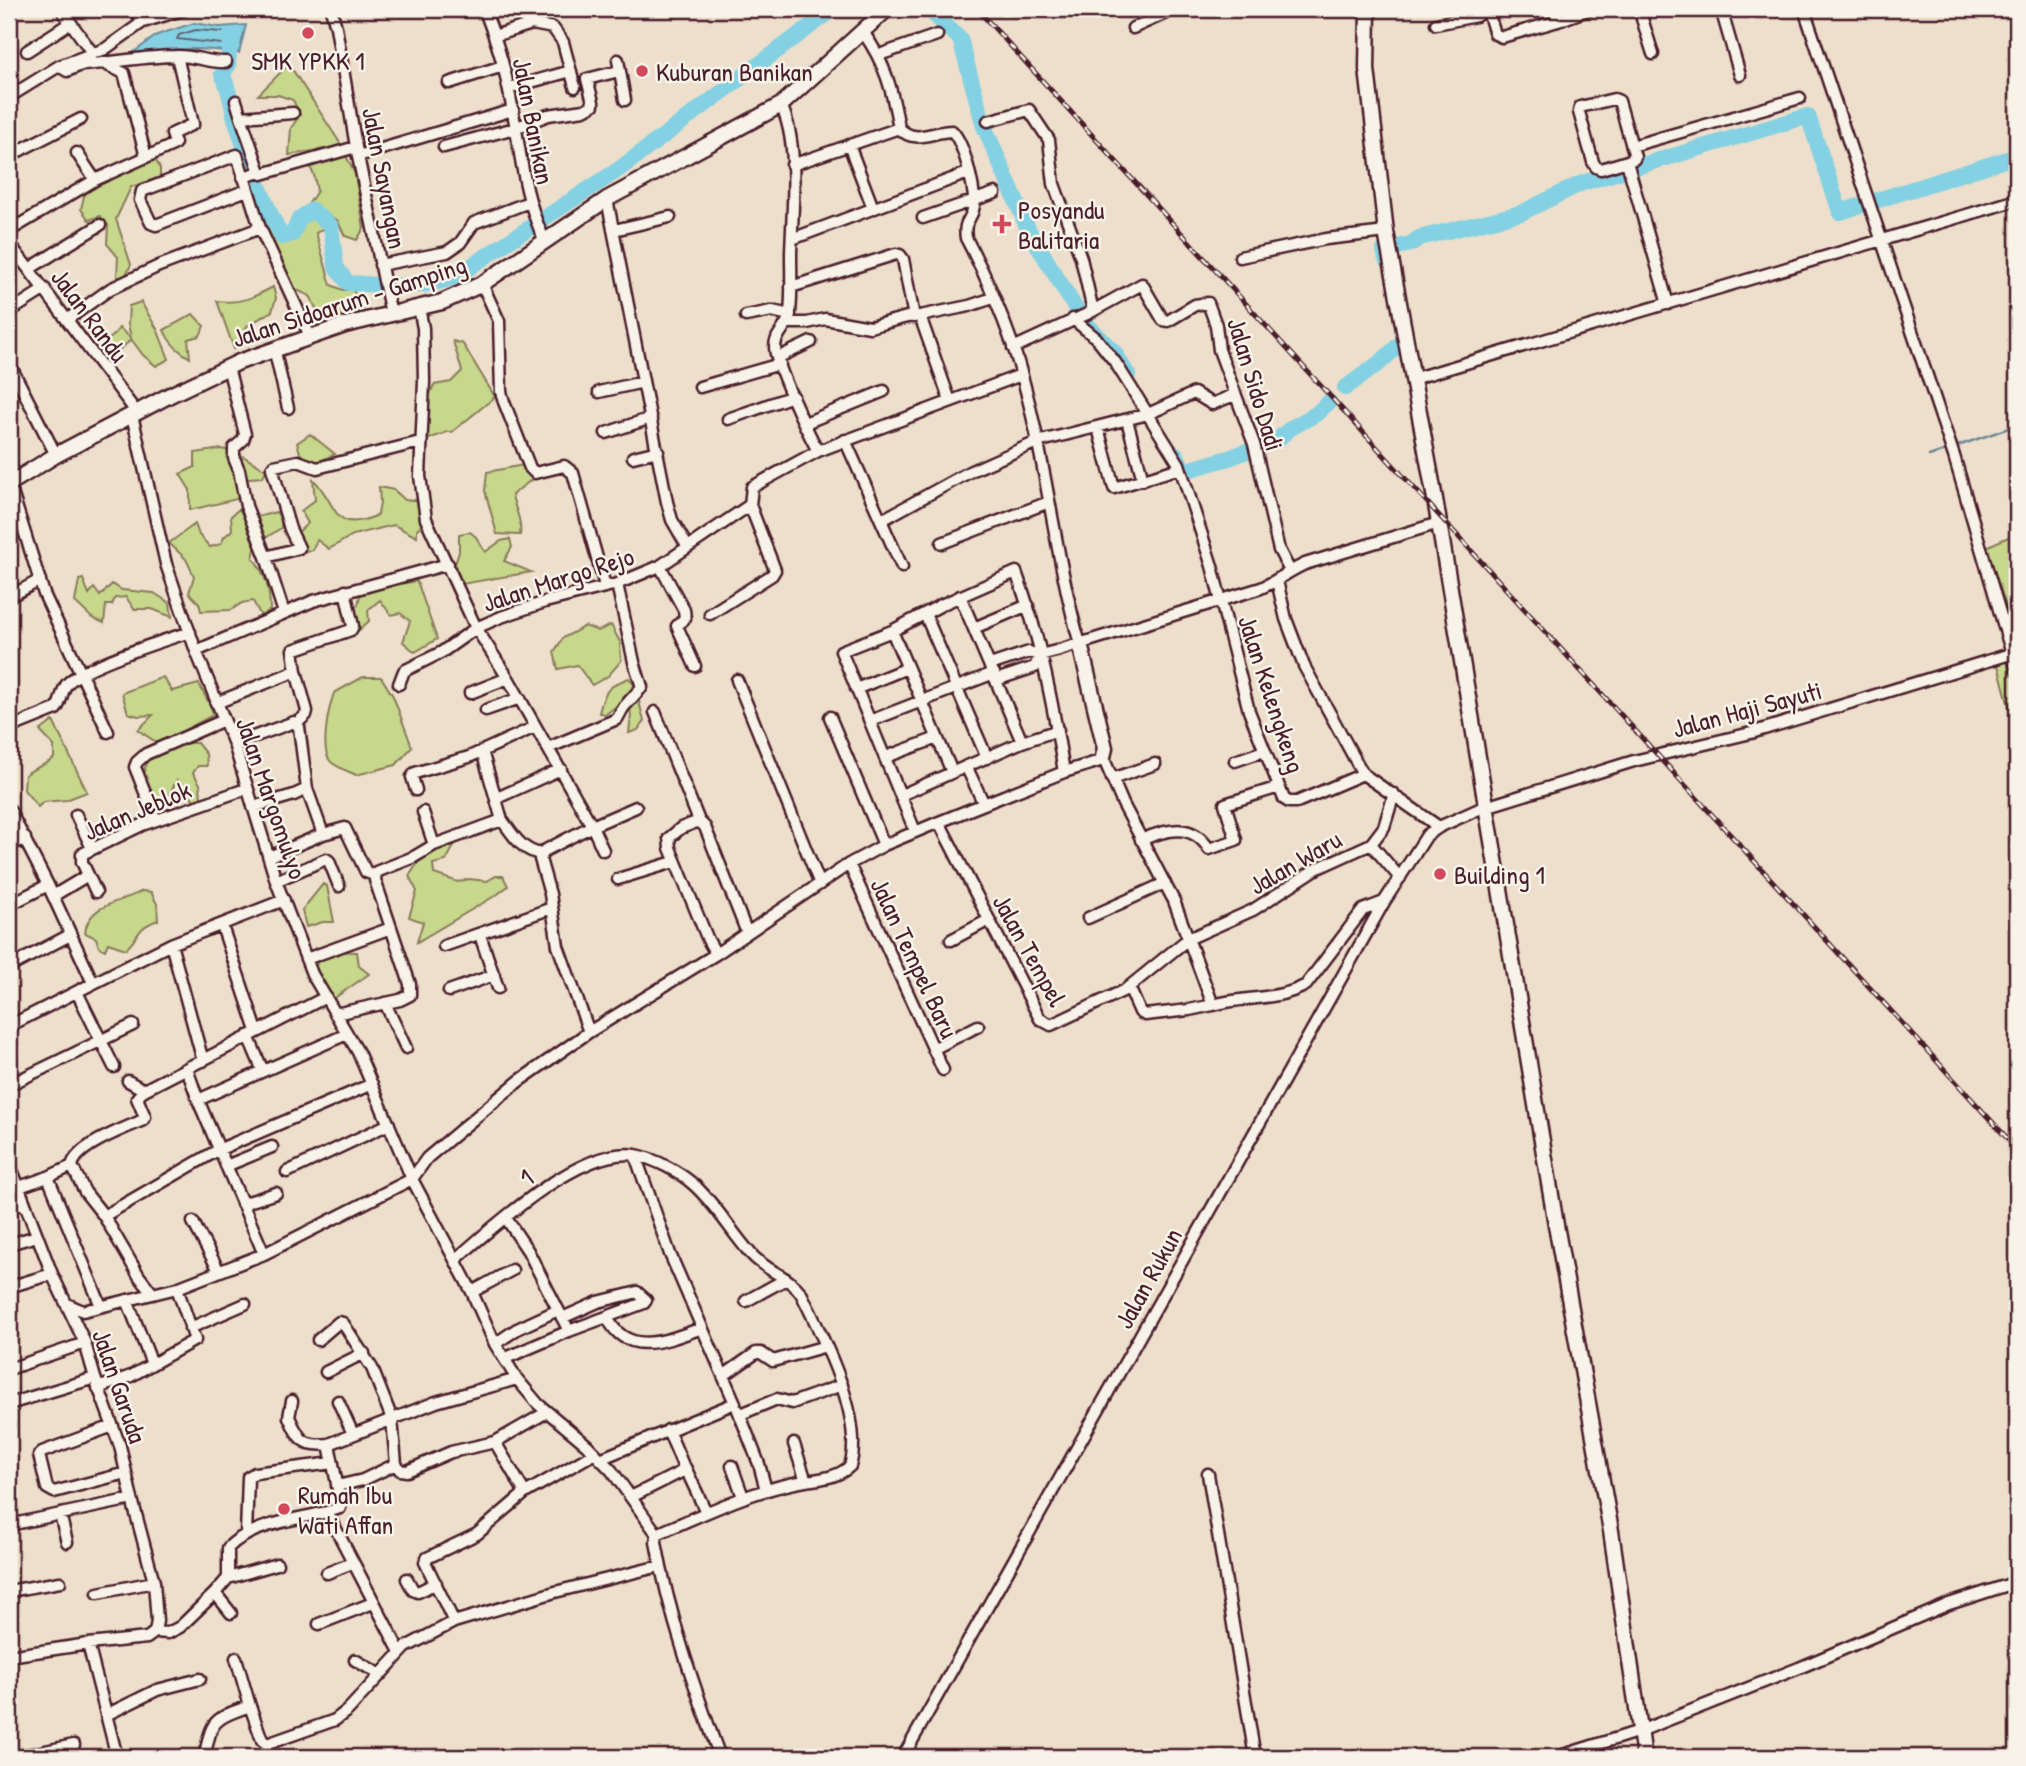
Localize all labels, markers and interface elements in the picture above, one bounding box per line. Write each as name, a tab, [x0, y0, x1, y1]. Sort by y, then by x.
marker: SMK YPKK 1	[300, 25, 316, 41]
place label: SMK YPKK 1	[251, 43, 365, 78]
place label: Kuburan Banikan	[656, 54, 813, 89]
street label: Jalan Banikan	[505, 55, 563, 187]
marker: Kuburan Banikan	[634, 63, 650, 79]
street label: Jalan Sayangan	[354, 104, 416, 252]
place label: Posyandu Balitaria	[1018, 192, 1104, 257]
marker: Posyandu Balitaria	[992, 214, 1012, 234]
street label: Jalan Sidoarum - Gamping	[227, 247, 471, 355]
street label: Jalan Randu	[43, 261, 137, 369]
street label: Jalan Sido Dadi	[1219, 313, 1293, 455]
street label: Jalan Margo Rejo	[478, 538, 638, 620]
street label: Jalan Kelengkeng	[1230, 611, 1314, 777]
street label: Jalan Haji Sayuti	[1668, 672, 1826, 746]
street label: Jalan Margomulyo	[228, 712, 316, 884]
street label: Jalan Jeblok	[78, 772, 196, 848]
street label: Jalan Waru	[1242, 822, 1348, 902]
place label: Building 1	[1454, 857, 1545, 892]
marker: Building 1	[1432, 866, 1448, 882]
street label: Jalan Tempel Baru	[863, 872, 967, 1044]
street label: Jalan Tempel	[985, 888, 1075, 1012]
street label: 1	[512, 1160, 540, 1194]
street label: Jalan Rukun	[1106, 1221, 1190, 1335]
street label: Jalan Garuda	[84, 1324, 156, 1448]
place label: Rumah Ibu Wati Affan	[298, 1477, 393, 1542]
marker: Rumah Ibu Wati Affan	[276, 1501, 292, 1517]

